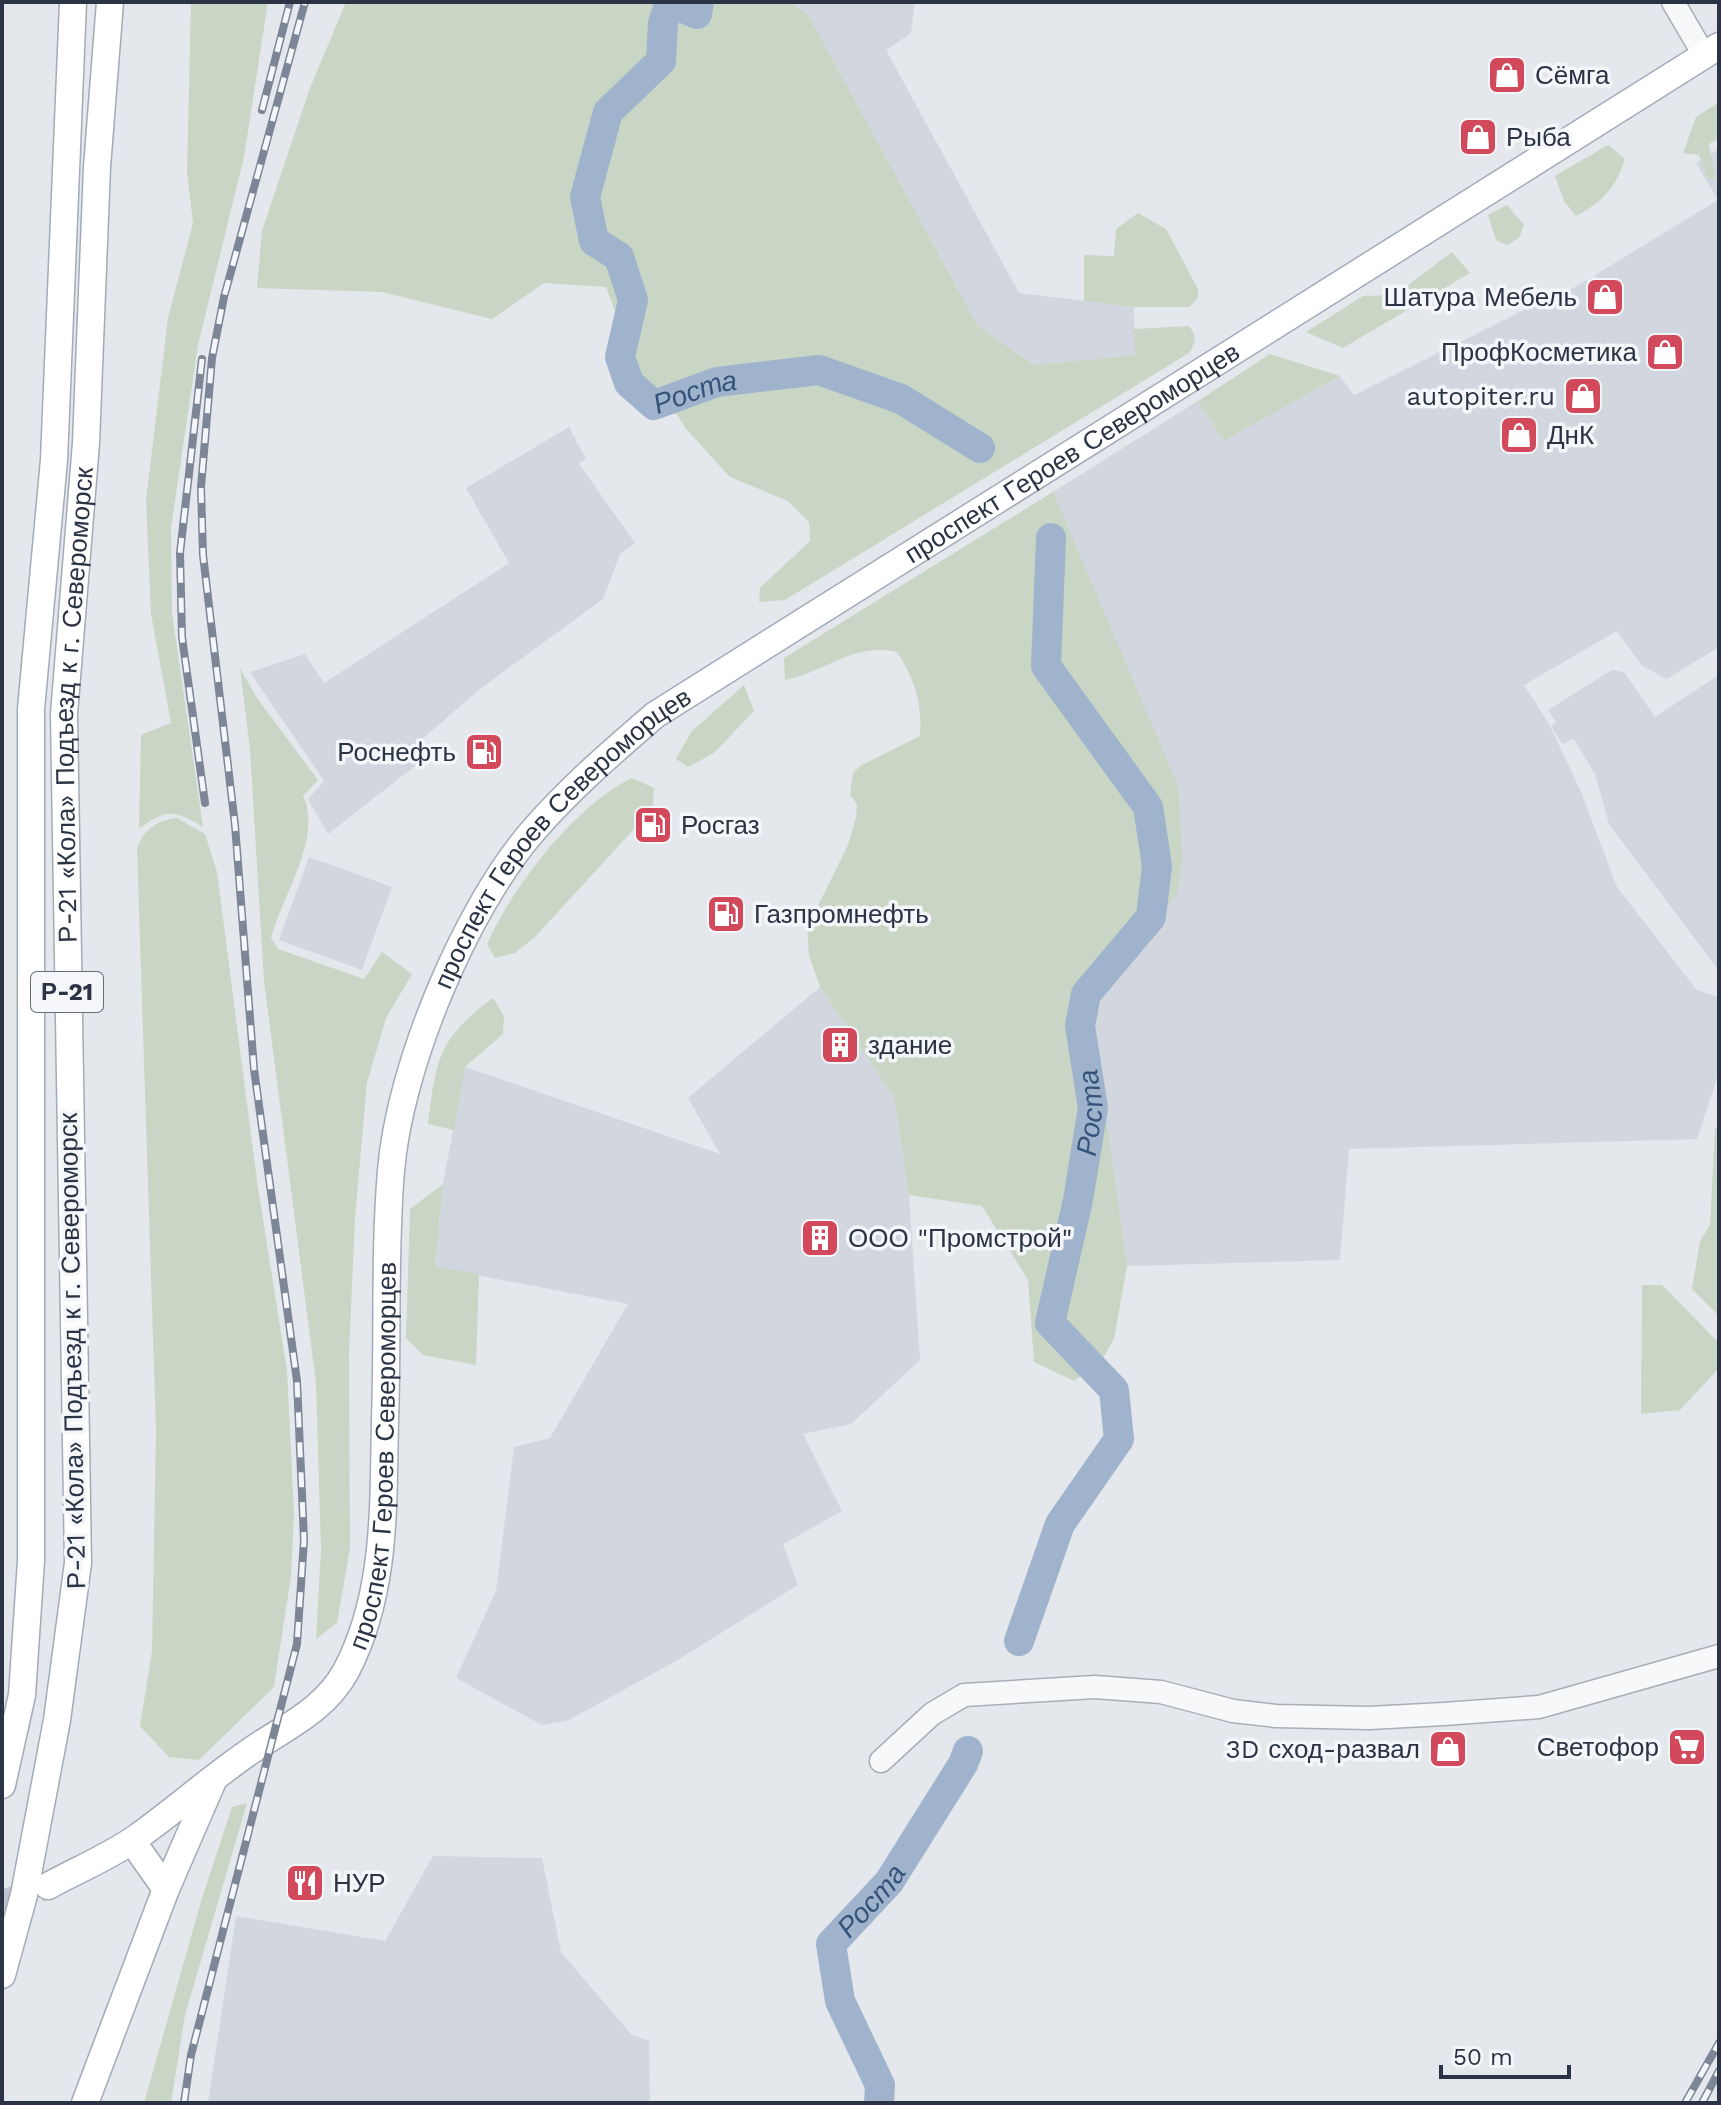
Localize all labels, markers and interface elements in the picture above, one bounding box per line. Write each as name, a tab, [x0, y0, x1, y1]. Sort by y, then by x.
shop icon: Сёмга	[1486, 54, 1528, 96]
place label: Сёмга	[1535, 60, 1610, 90]
shop icon: Рыба	[1457, 116, 1499, 158]
place label: Рыба	[1506, 122, 1571, 152]
shop icon: Шатура Мебель	[1584, 276, 1626, 318]
place label: Шатура Мебель	[1384, 282, 1577, 312]
shop icon: ПрофКосметика	[1644, 331, 1686, 373]
street label: проспект Героев Североморцев	[899, 336, 1245, 569]
place label: ПрофКосметика	[1441, 337, 1638, 367]
water label: Роста	[648, 363, 738, 420]
shop icon: autopiter.ru	[1562, 375, 1604, 417]
place label: autopiter.ru	[1407, 381, 1555, 411]
shop icon: ДнК	[1498, 414, 1540, 456]
place label: ДнК	[1547, 420, 1594, 450]
street label: Р-21 «Кола» Подъезд к г. Североморск	[49, 465, 99, 943]
street label: проспект Героев Североморцев	[428, 681, 696, 993]
fuel station icon: Роснефть	[463, 731, 505, 773]
place label: Роснефть	[337, 737, 456, 767]
fuel station icon: Росгаз	[632, 804, 674, 846]
place label: Росгаз	[681, 810, 760, 840]
fuel station icon: Газпромнефть	[705, 893, 747, 935]
place label: Газпромнефть	[754, 899, 929, 929]
road number: Р-21	[31, 972, 103, 1012]
building icon: здание	[819, 1024, 861, 1066]
place label: здание	[868, 1030, 952, 1060]
water label: Роста	[1069, 1067, 1109, 1158]
street label: Р-21 «Кола» Подъезд к г. Североморск	[53, 1112, 91, 1589]
building icon: ООО "Промстрой"	[799, 1217, 841, 1259]
place label: ООО "Промстрой"	[848, 1223, 1072, 1253]
street label: проспект Героев Североморцев	[343, 1262, 402, 1654]
supermarket icon: Светофор	[1666, 1726, 1708, 1768]
shop icon: 3D сход-развал	[1427, 1728, 1469, 1770]
place label: Светофор	[1537, 1732, 1659, 1762]
place label: 3D сход-развал	[1226, 1734, 1420, 1764]
water label: Роста	[830, 1858, 912, 1944]
restaurant icon: НУР	[284, 1862, 326, 1904]
place label: НУР	[333, 1868, 386, 1898]
scale bar	[1441, 2029, 1569, 2079]
text: 50 m	[1453, 2043, 1513, 2071]

